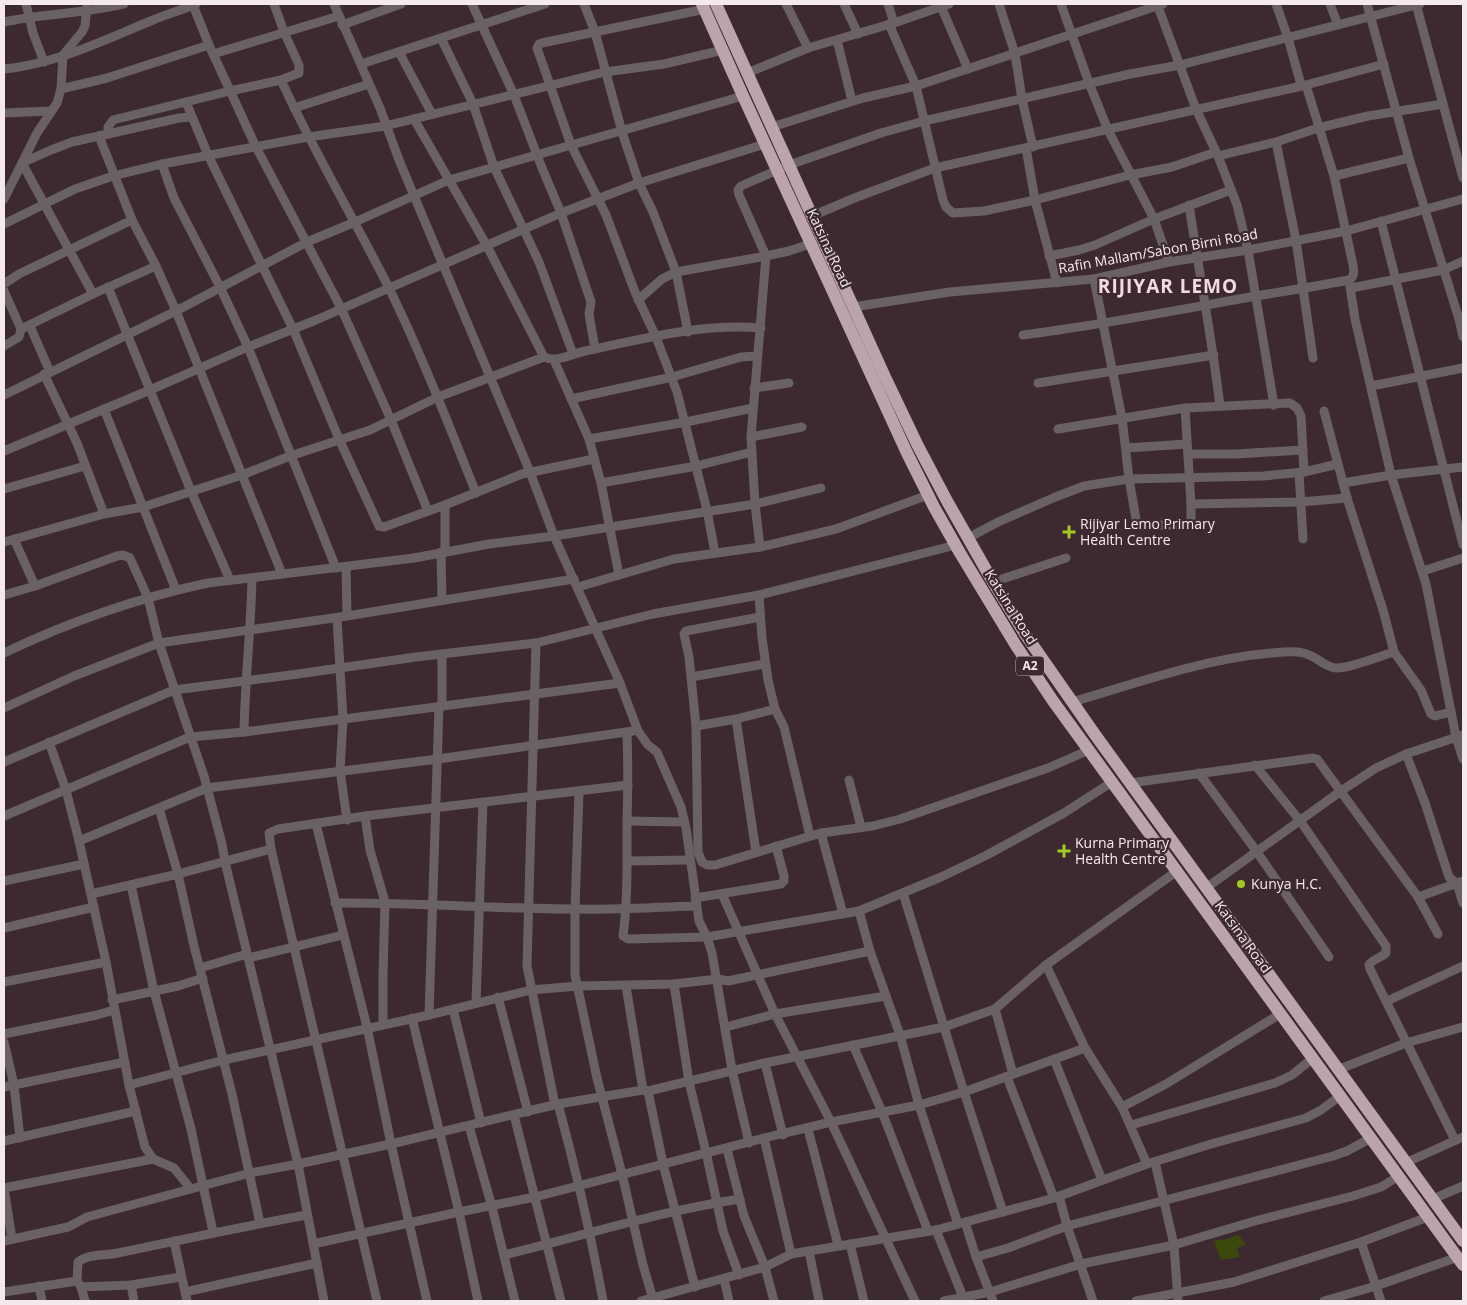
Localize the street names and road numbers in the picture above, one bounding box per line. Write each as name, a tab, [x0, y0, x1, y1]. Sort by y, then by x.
street label: Katsina Road	[803, 205, 856, 290]
street label: Rafin Mallam/Sabon Birni Road	[1057, 224, 1259, 277]
street label: Katsina Road	[981, 566, 1042, 648]
road number: A2	[1016, 656, 1044, 676]
street label: Katsina Road	[1211, 897, 1276, 977]

